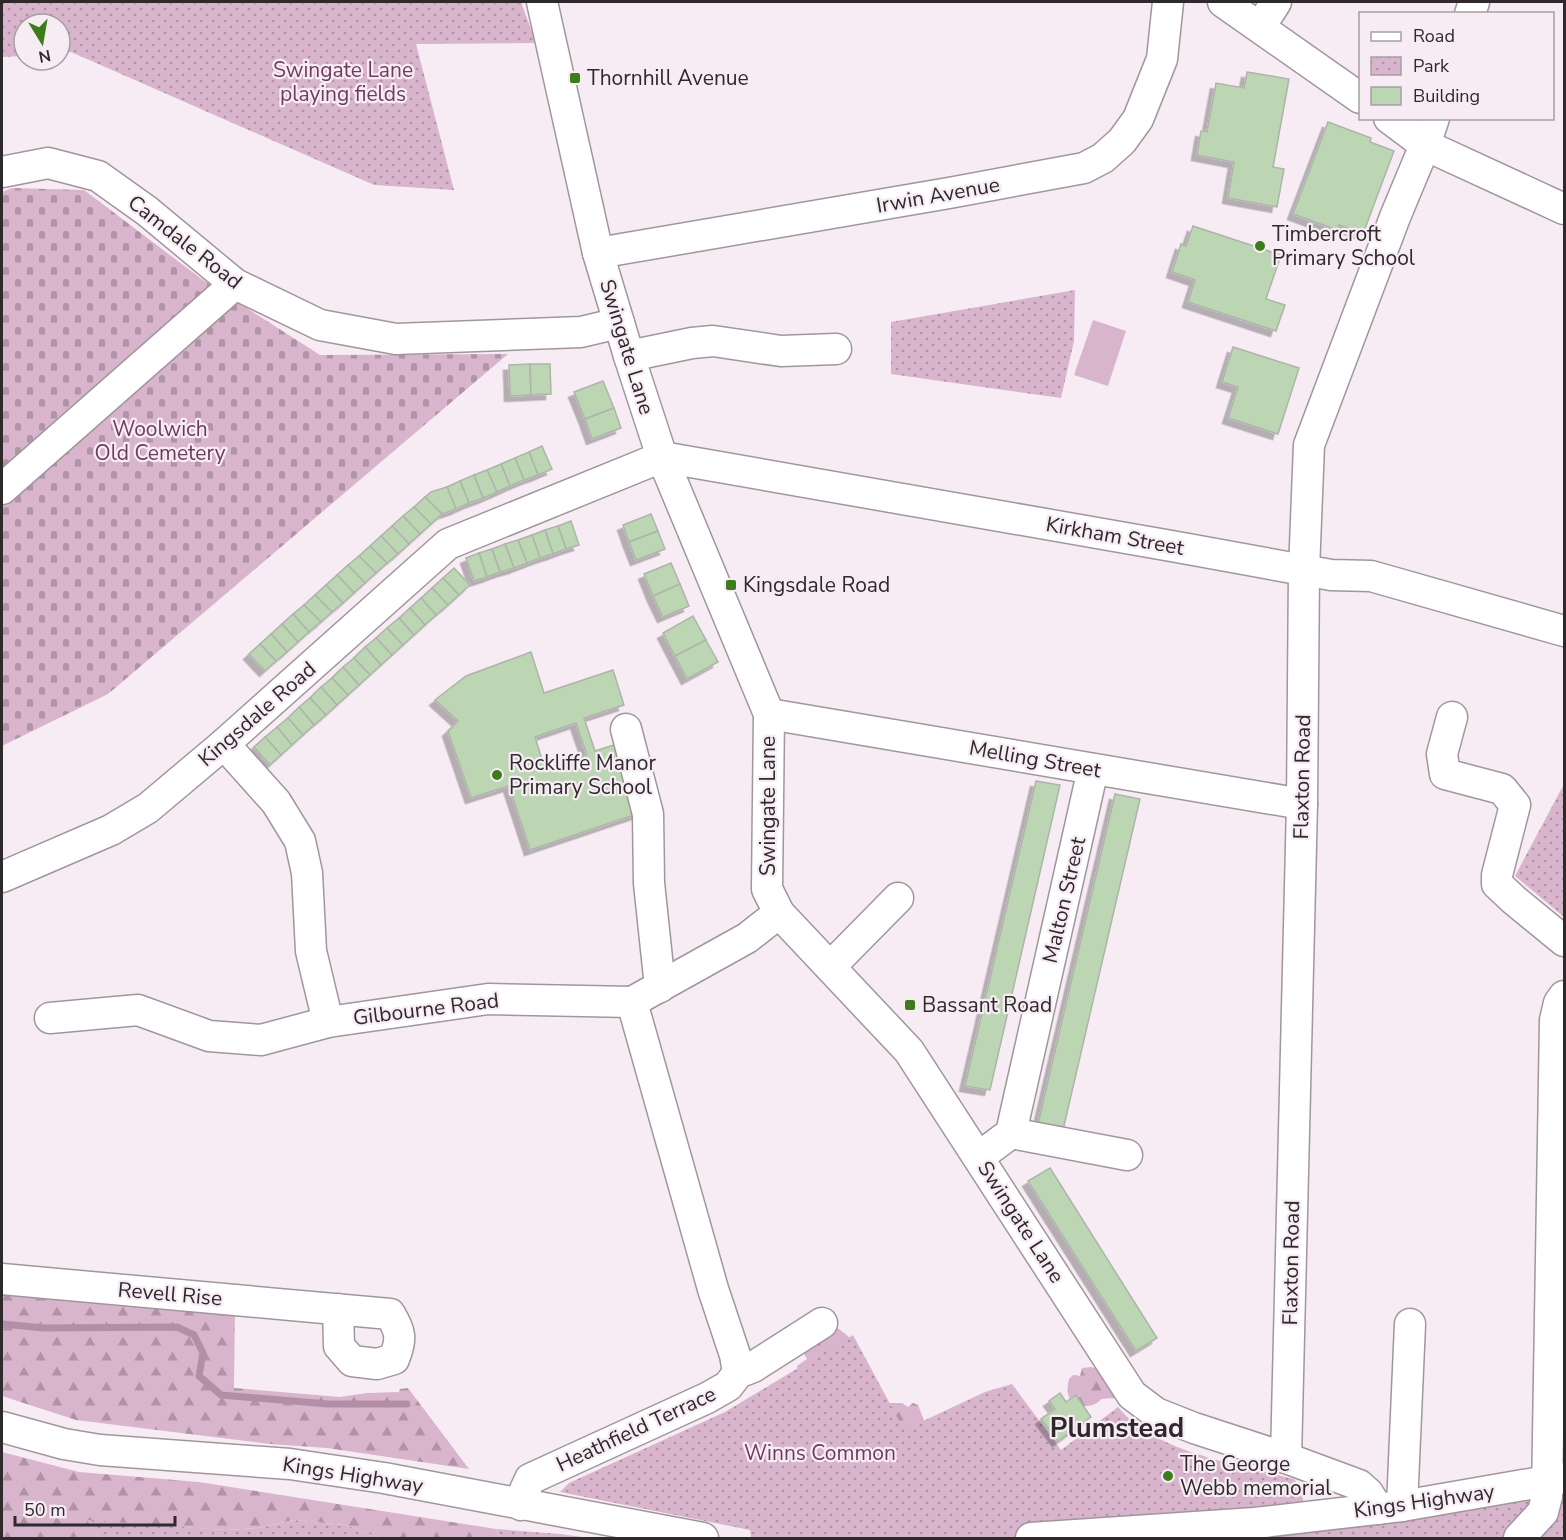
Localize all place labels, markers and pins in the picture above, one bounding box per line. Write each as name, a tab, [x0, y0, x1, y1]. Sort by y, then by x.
place label: Thornhill Avenue	[587, 64, 749, 92]
marker: Thornhill Avenue	[568, 71, 582, 85]
place label: Timbercroft Primary School	[1272, 220, 1416, 272]
marker: Timbercroft Primary School	[1253, 239, 1267, 253]
place label: Kingsdale Road	[743, 571, 890, 599]
marker: Kingsdale Road	[724, 578, 738, 592]
place label: Rockliffe Manor Primary School	[509, 749, 656, 801]
marker: Rockliffe Manor Primary School	[490, 768, 504, 782]
place label: Bassant Road	[922, 991, 1052, 1019]
marker: Bassant Road	[903, 998, 917, 1012]
place label: The George Webb memorial	[1180, 1450, 1332, 1502]
marker: The George Webb memorial	[1161, 1469, 1175, 1483]

